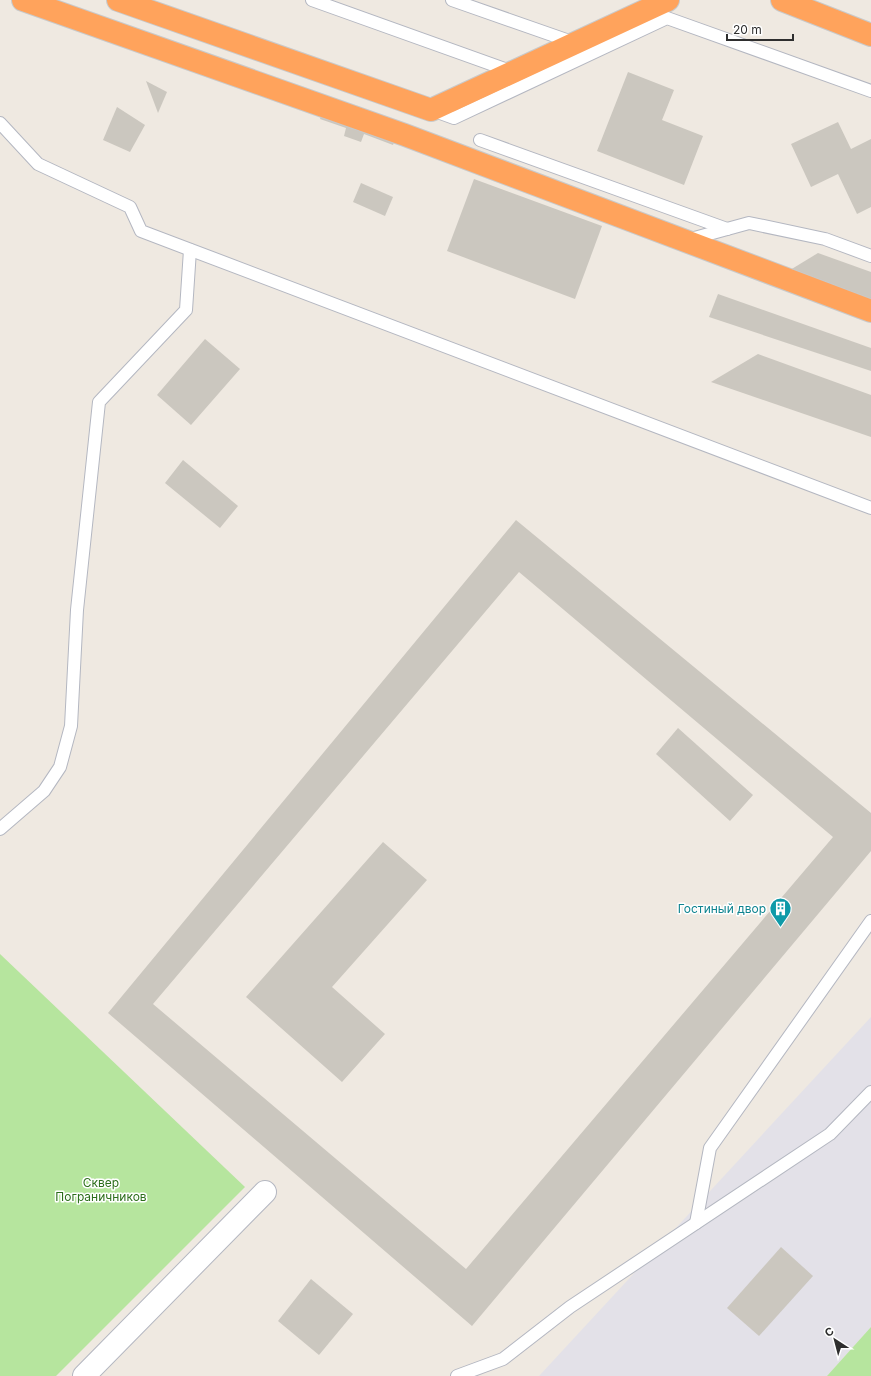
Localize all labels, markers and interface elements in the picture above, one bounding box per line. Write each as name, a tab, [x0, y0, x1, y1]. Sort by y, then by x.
scale bar	[727, 16, 793, 42]
text: 20 m	[733, 22, 762, 37]
building icon: Гостиный двор	[768, 895, 794, 928]
place label: Гостиный двор	[678, 901, 766, 916]
park label: Сквер Пограничников	[55, 1175, 147, 1204]
north arrow	[815, 1320, 855, 1360]
text: С	[822, 1324, 837, 1340]

